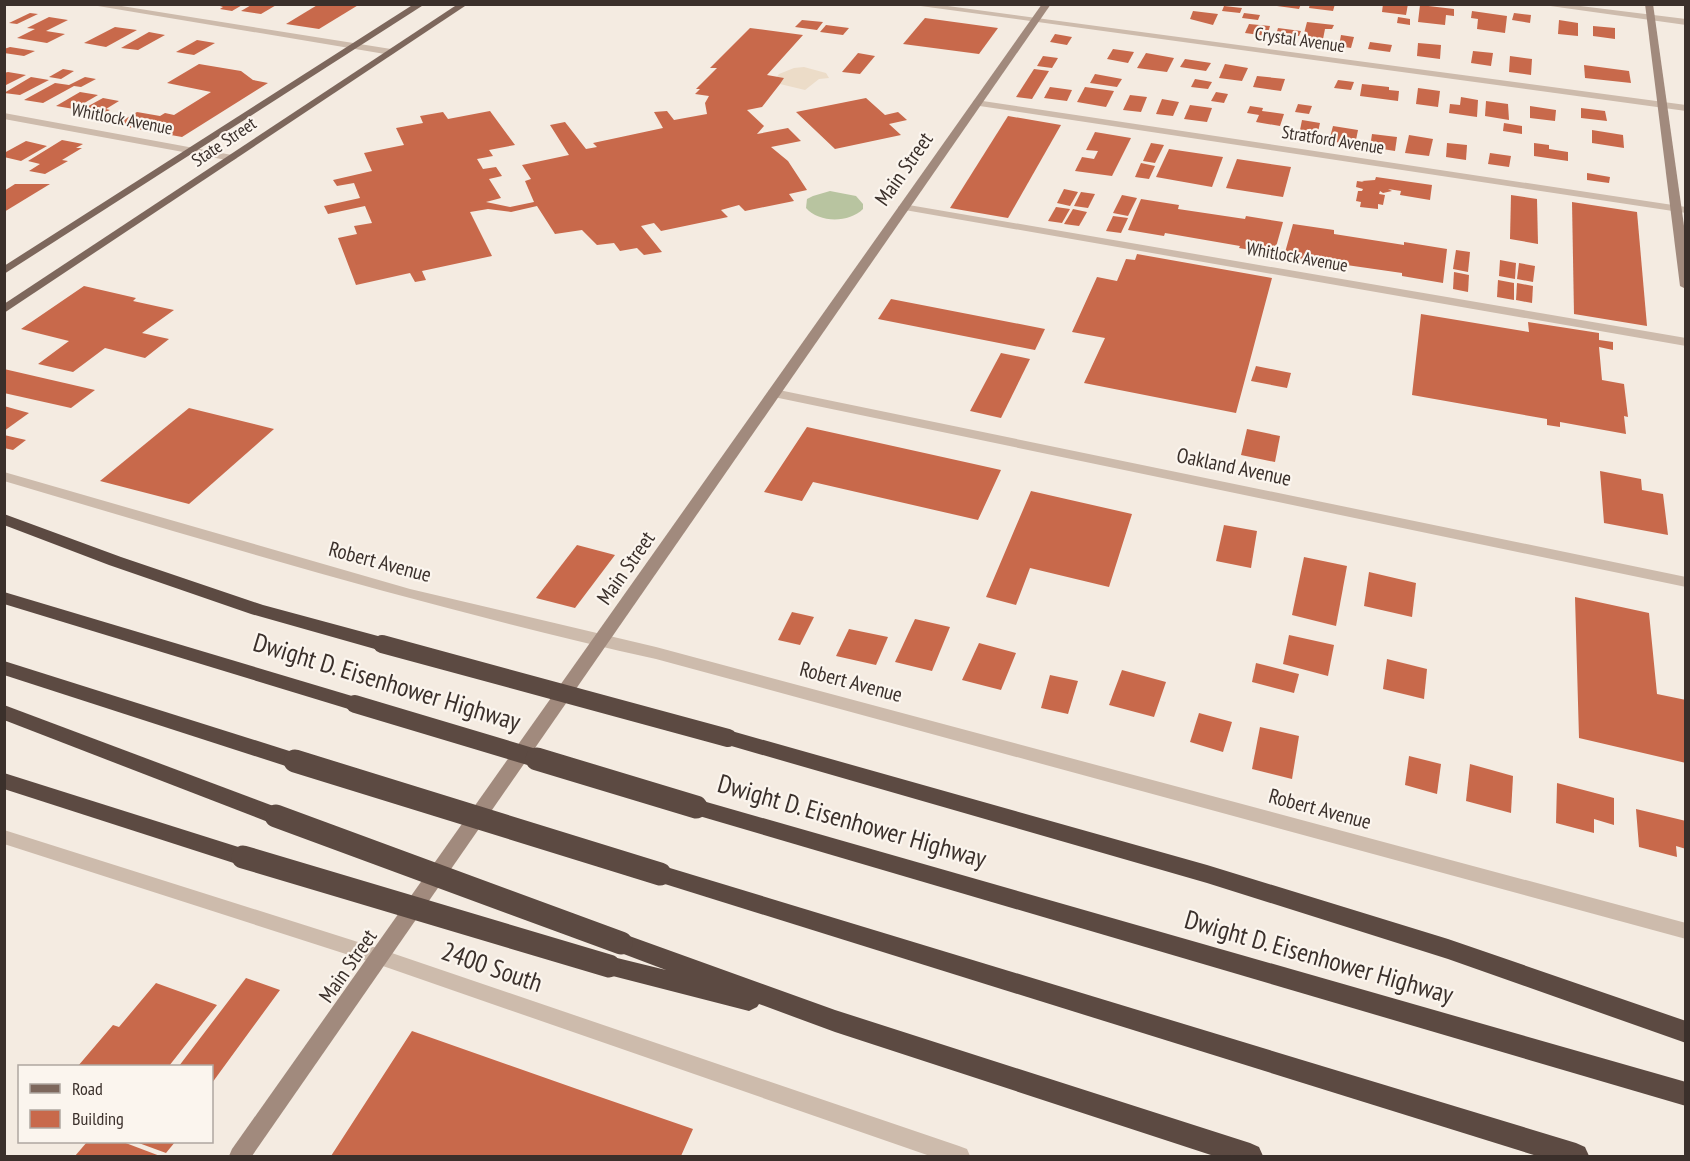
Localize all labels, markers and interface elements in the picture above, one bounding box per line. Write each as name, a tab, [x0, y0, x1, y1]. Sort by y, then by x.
street label: Crystal Avenue	[1253, 22, 1347, 57]
street label: Whitlock Avenue	[70, 97, 175, 140]
street label: State Street	[187, 112, 261, 172]
street label: Stratford Avenue	[1280, 120, 1386, 159]
street label: Main Street	[869, 127, 939, 211]
street label: Whitlock Avenue	[1245, 236, 1350, 277]
street label: Oakland Avenue	[1174, 441, 1294, 492]
street label: Main Street	[591, 526, 661, 610]
street label: Robert Avenue	[326, 535, 434, 588]
street label: Dwight D. Eisenhower Highway	[249, 625, 525, 738]
street label: Robert Avenue	[797, 655, 905, 708]
street label: Dwight D. Eisenhower Highway	[714, 766, 990, 875]
street label: Robert Avenue	[1266, 782, 1374, 835]
street label: Dwight D. Eisenhower Highway	[1181, 902, 1457, 1011]
street label: Main Street	[313, 924, 383, 1008]
street label: 2400 South	[437, 934, 547, 999]
legend	[18, 1065, 213, 1143]
text: Road	[72, 1077, 103, 1100]
text: Building	[72, 1107, 124, 1130]

